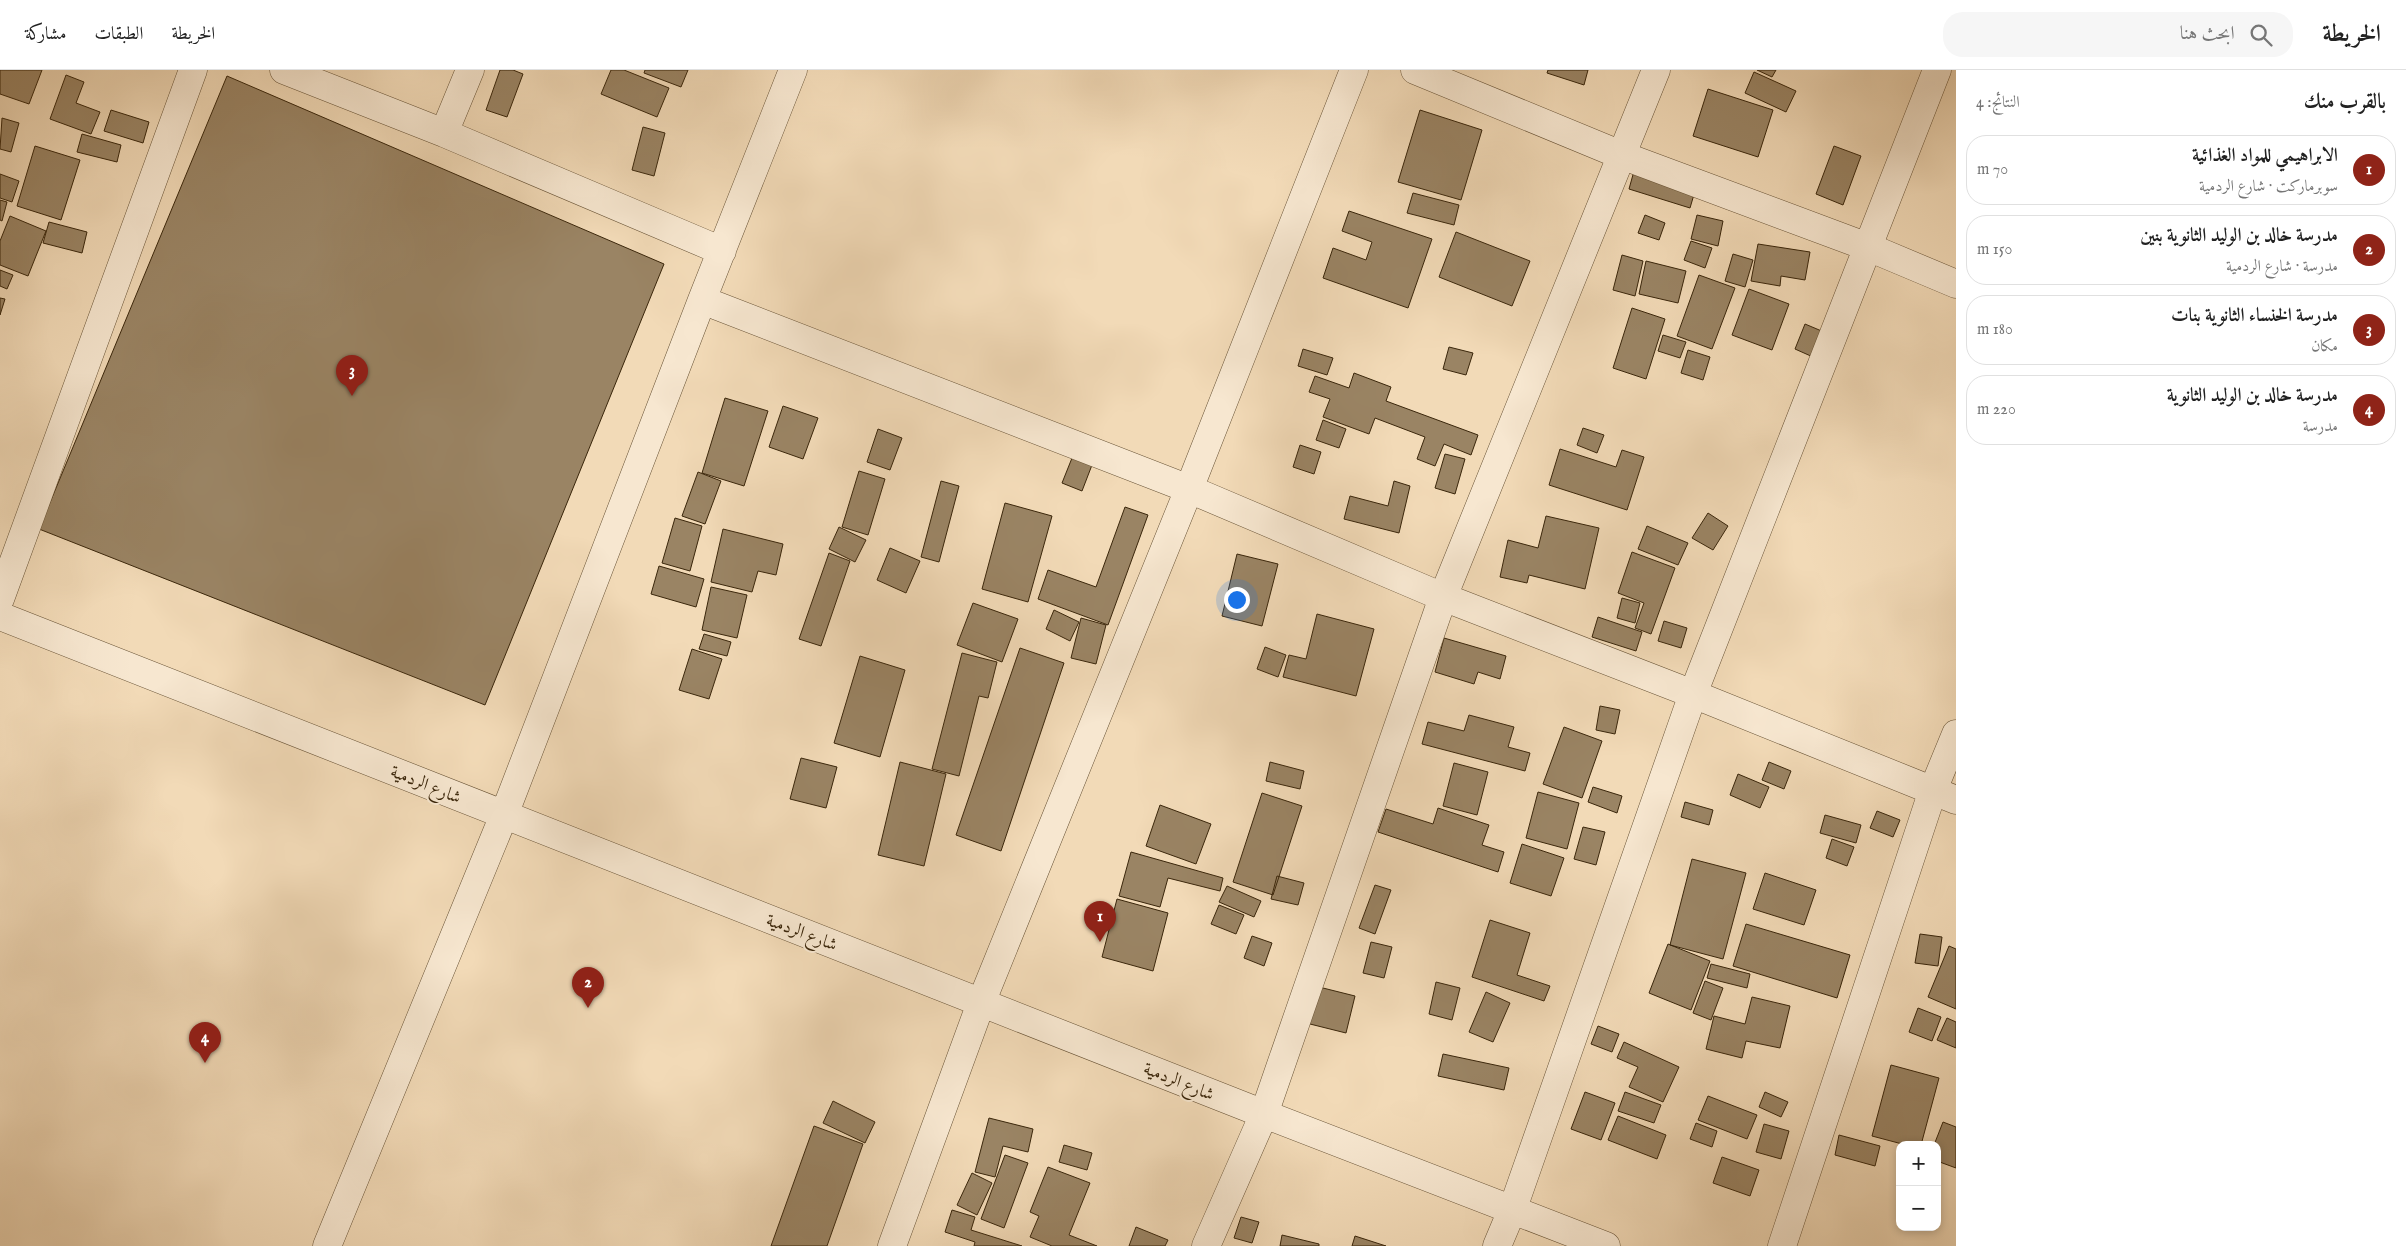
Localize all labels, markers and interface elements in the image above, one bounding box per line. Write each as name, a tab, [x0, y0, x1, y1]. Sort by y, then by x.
search box	[1943, 12, 2293, 57]
text: الخريطة	[2323, 19, 2381, 50]
icon: search	[2247, 21, 2275, 49]
text: ابحث هنا	[2180, 22, 2235, 46]
text: مشاركة	[25, 23, 66, 46]
text: الطبقات	[94, 23, 143, 46]
text: الخريطة	[171, 23, 215, 46]
text: بالقرب منك	[2304, 89, 2386, 116]
text: النتائج: 4	[1976, 93, 2020, 113]
text: الابراهيمي للمواد الغذائية	[2192, 144, 2338, 168]
text: 70 m	[1977, 160, 2008, 180]
text: 1	[2366, 160, 2372, 180]
text: سوبرماركت · شارع الردمية	[2199, 177, 2338, 197]
text: مدرسة خالد بن الوليد الثانوية بنين	[2140, 224, 2338, 248]
text: 150 m	[1977, 240, 2012, 260]
text: 2	[2365, 240, 2373, 260]
text: مدرسة · شارع الردمية	[2226, 257, 2338, 277]
text: مدرسة الخنساء الثانوية بنات	[2171, 304, 2338, 328]
text: 180 m	[1977, 320, 2013, 340]
text: 3	[2366, 320, 2372, 340]
text: مكان	[2311, 337, 2338, 357]
pin: 3	[336, 355, 368, 396]
text: مدرسة خالد بن الوليد الثانوية	[2167, 384, 2338, 408]
text: 220 m	[1977, 400, 2016, 420]
text: 4	[2365, 400, 2373, 420]
text: مدرسة	[2303, 417, 2338, 437]
your location	[1224, 587, 1250, 613]
street label: شارع الردمية	[386, 761, 464, 812]
pin: 1	[1084, 901, 1116, 942]
street label: شارع الردمية	[762, 909, 840, 959]
pin: 2	[572, 967, 604, 1008]
pin: 4	[189, 1022, 221, 1063]
street label: شارع الردمية	[1139, 1058, 1217, 1109]
map controls	[1896, 1141, 1941, 1231]
button: +	[1896, 1141, 1941, 1186]
button: −	[1896, 1186, 1941, 1231]

